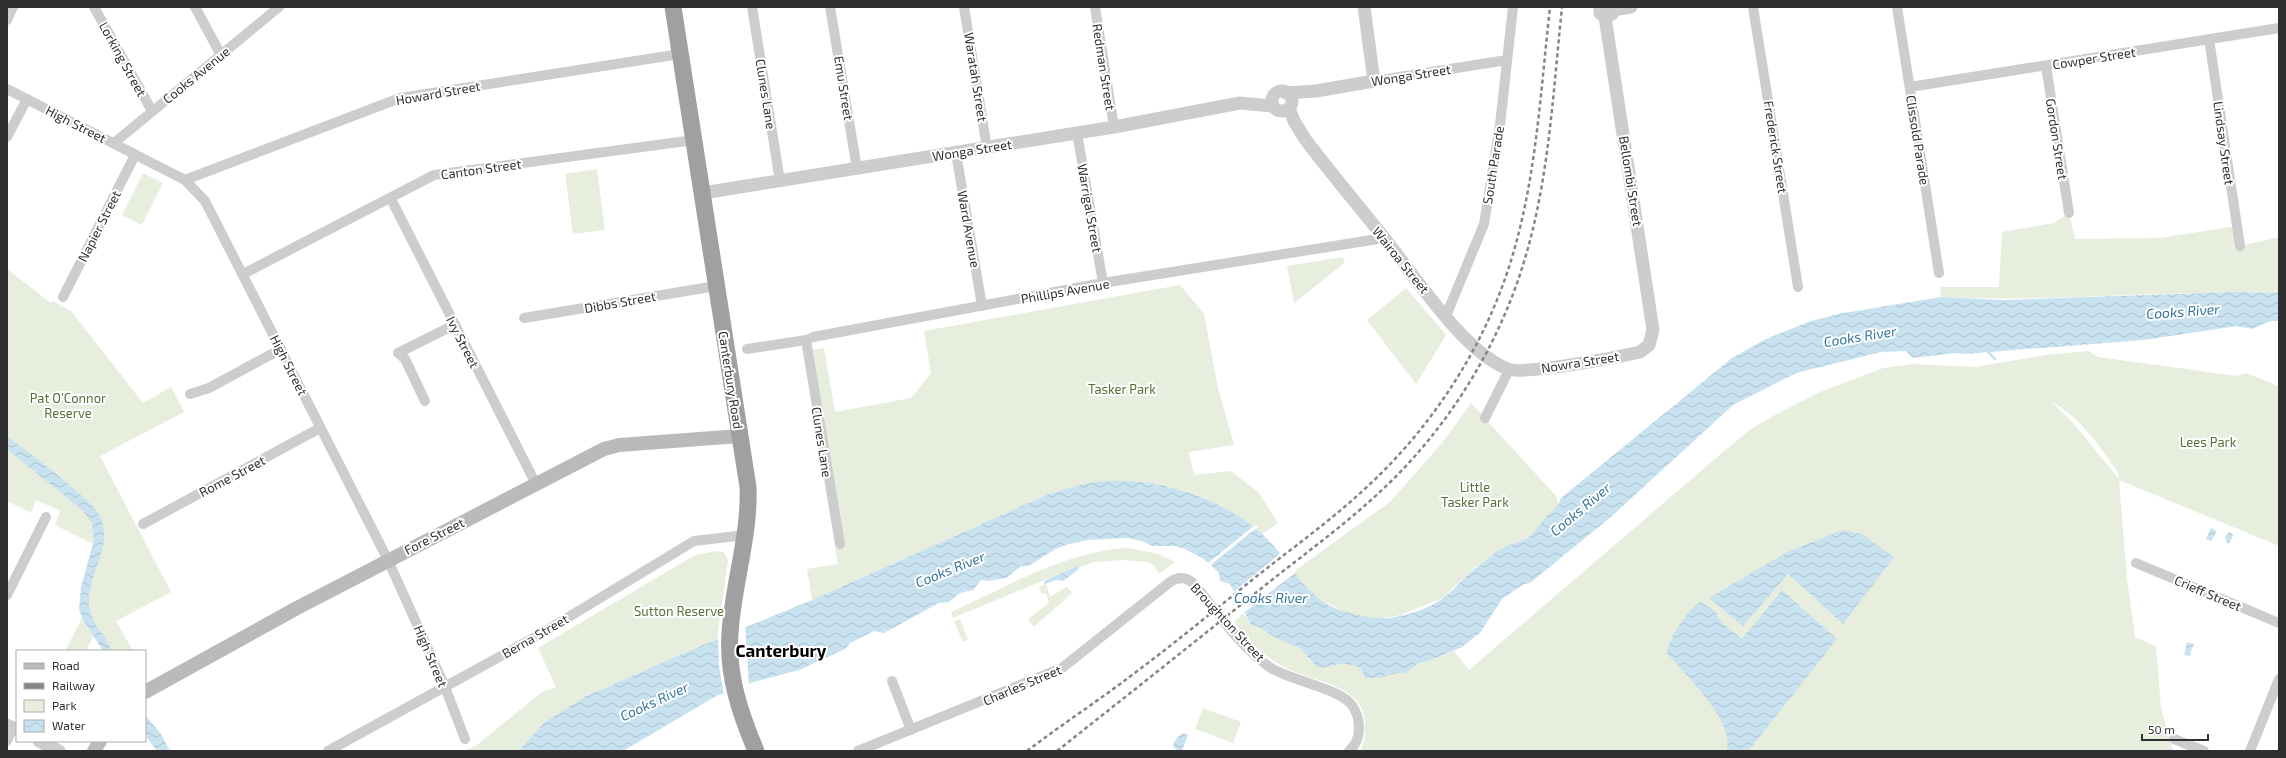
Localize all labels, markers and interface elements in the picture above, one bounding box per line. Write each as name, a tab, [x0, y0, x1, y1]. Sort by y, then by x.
street label: Lorking Street	[96, 19, 150, 99]
street label: Redman Street	[1089, 23, 1119, 112]
street label: Waratah Street	[961, 31, 991, 123]
street label: Cooks Avenue	[159, 43, 233, 107]
street label: Cowper Street	[2051, 44, 2137, 72]
street label: Emu Street	[831, 55, 857, 121]
street label: Clunes Lane	[753, 58, 779, 130]
street label: Wonga Street	[1370, 61, 1452, 89]
street label: Howard Street	[395, 78, 481, 108]
street label: Clissold Parade	[1903, 94, 1933, 186]
street label: Gordon Street	[2043, 97, 2071, 181]
street label: Frederick Street	[1761, 100, 1791, 194]
street label: Lindsay Street	[2210, 100, 2238, 186]
street label: High Street	[43, 102, 109, 146]
street label: South Parade	[1479, 125, 1507, 205]
street label: Bellombi Street	[1616, 135, 1646, 227]
street label: Wonga Street	[931, 136, 1013, 164]
street label: Canton Street	[440, 155, 522, 183]
street label: Warrigal Street	[1074, 162, 1106, 254]
street label: Napier Street	[74, 188, 124, 264]
street label: Ward Avenue	[954, 189, 984, 269]
street label: Wairoa Street	[1369, 223, 1433, 297]
street label: Phillips Avenue	[1019, 275, 1111, 307]
street label: Dibbs Street	[583, 288, 657, 316]
water label: Cooks River	[2146, 300, 2221, 322]
street label: Ivy Street	[443, 313, 483, 371]
water label: Cooks River	[1822, 322, 1898, 350]
street label: Canterbury Road	[715, 330, 747, 430]
street label: High Street	[267, 332, 311, 398]
street label: Nowra Street	[1540, 348, 1620, 376]
park label: Tasker Park	[1088, 381, 1156, 397]
park label: Pat O'Connor Reserve	[30, 390, 106, 421]
street label: Clunes Lane	[809, 406, 835, 478]
park label: Lees Park	[2180, 434, 2237, 450]
street label: Rome Street	[196, 452, 268, 500]
park label: Little Tasker Park	[1441, 479, 1509, 510]
water label: Cooks River	[1546, 479, 1614, 539]
street label: Fore Street	[401, 514, 467, 558]
water label: Cooks River	[913, 547, 988, 591]
street label: Crieff Street	[2172, 572, 2244, 614]
street label: Broughton Street	[1187, 579, 1269, 665]
water label: Cooks River	[1234, 589, 1308, 606]
park label: Sutton Reserve	[634, 603, 724, 619]
street label: Berna Street	[499, 611, 571, 661]
street label: High Street	[411, 623, 451, 689]
district label: Canterbury	[736, 640, 827, 661]
legend	[16, 650, 146, 742]
text: Road	[52, 658, 80, 672]
street label: Charles Street	[980, 661, 1064, 709]
text: Railway	[52, 678, 96, 692]
water label: Cooks River	[617, 678, 691, 724]
text: Park	[52, 698, 77, 712]
scale bar	[2142, 716, 2208, 742]
text: Water	[52, 718, 86, 732]
text: 50 m	[2148, 722, 2175, 736]

